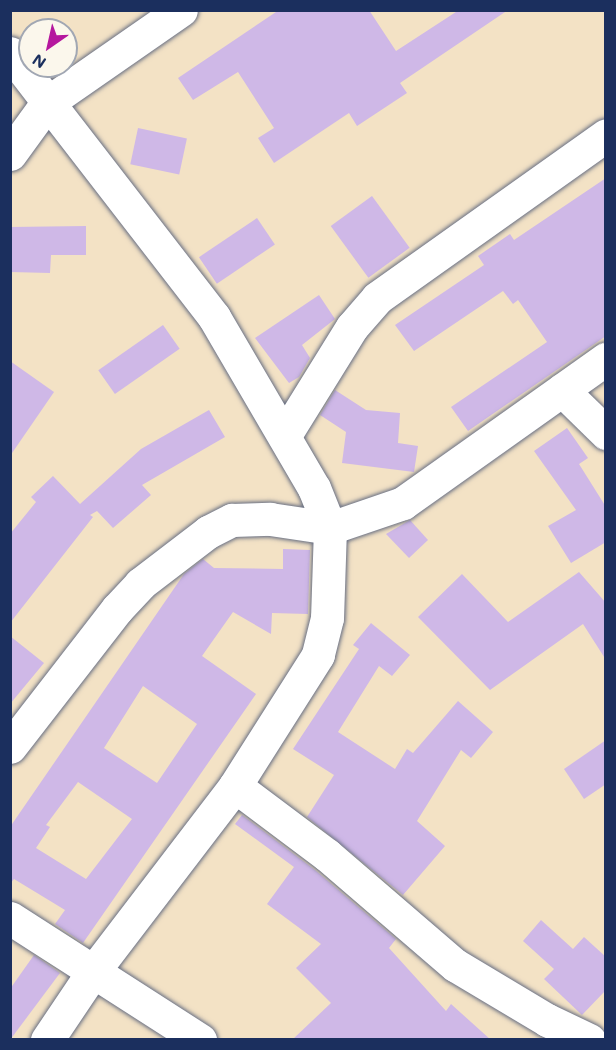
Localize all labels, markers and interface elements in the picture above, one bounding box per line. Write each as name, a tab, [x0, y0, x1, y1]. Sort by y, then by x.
north arrow	[18, 18, 78, 78]
text: N	[28, 50, 50, 74]

